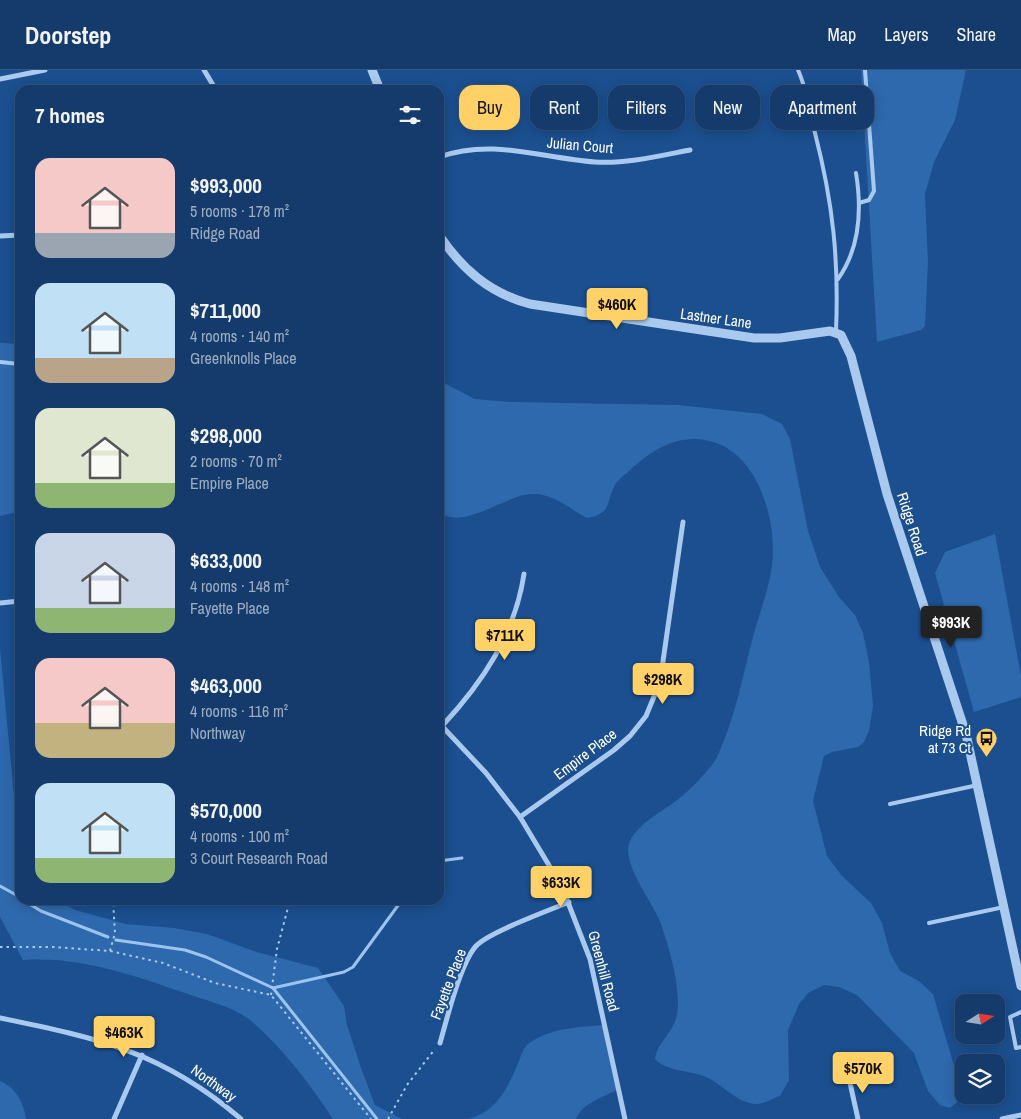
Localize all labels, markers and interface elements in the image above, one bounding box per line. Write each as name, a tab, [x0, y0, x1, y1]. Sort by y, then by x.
text: Doorstep	[25, 19, 111, 51]
text: Map	[828, 22, 856, 47]
text: Layers	[884, 22, 929, 47]
text: Share	[957, 22, 996, 47]
chip: Buy	[459, 85, 520, 130]
chip: Rent	[530, 85, 598, 130]
chip: Filters	[608, 85, 685, 130]
chip: New	[695, 85, 760, 130]
chip: Apartment	[770, 85, 874, 130]
text: 7 homes	[35, 101, 105, 130]
icon: filters	[396, 101, 424, 129]
street label: Julian Court	[546, 132, 615, 158]
text: $993,000	[190, 171, 262, 200]
icon: home	[75, 178, 135, 238]
text: 5 rooms · 178 m²	[190, 200, 289, 222]
text: Ridge Road	[190, 222, 260, 244]
pin: $460K	[582, 288, 652, 330]
text: $460K	[598, 293, 636, 315]
text: $711,000	[190, 296, 261, 325]
icon: home	[75, 303, 135, 363]
street label: Lastner Lane	[679, 303, 753, 333]
text: 4 rooms · 140 m²	[190, 325, 289, 347]
text: Greenknolls Place	[190, 347, 296, 369]
text: $298,000	[190, 421, 262, 450]
icon: home	[75, 428, 135, 488]
text: 2 rooms · 70 m²	[190, 450, 282, 472]
text: Empire Place	[190, 472, 269, 494]
street label: Ridge Road	[892, 490, 932, 558]
text: $633,000	[190, 546, 262, 575]
icon: home	[75, 553, 135, 613]
text: 4 rooms · 148 m²	[190, 575, 289, 597]
text: Fayette Place	[190, 597, 270, 619]
pin: $993K	[916, 606, 986, 648]
text: $993K	[932, 611, 970, 633]
pin: $711K	[470, 618, 540, 661]
text: $711K	[486, 624, 524, 646]
pin: $298K	[628, 662, 698, 705]
text: $298K	[644, 668, 682, 690]
text: $463,000	[190, 671, 262, 700]
icon: home	[75, 678, 135, 738]
text: 4 rooms · 116 m²	[190, 700, 288, 722]
place label: Ridge Rd at 73 Ct	[919, 720, 972, 758]
text: Northway	[190, 722, 245, 744]
street label: Empire Place	[549, 723, 621, 785]
bus stop icon: Ridge Rd at 73 Ct	[975, 727, 999, 758]
text: $570,000	[190, 796, 262, 825]
icon: home	[75, 803, 135, 863]
text: 4 rooms · 100 m²	[190, 825, 289, 847]
text: 3 Court Research Road	[190, 847, 328, 869]
pin: $633K	[526, 866, 596, 908]
text: $633K	[542, 871, 580, 893]
street label: Greenhill Road	[583, 928, 625, 1014]
street label: Fayette Place	[425, 945, 471, 1023]
north arrow	[955, 994, 1005, 1044]
map controls	[955, 994, 1005, 1104]
pin: $463K	[89, 1016, 159, 1058]
text: $463K	[105, 1021, 143, 1043]
pin: $570K	[828, 1052, 898, 1094]
button: layers	[955, 1054, 1005, 1104]
text: $570K	[844, 1057, 882, 1079]
street label: Northway	[187, 1059, 242, 1107]

